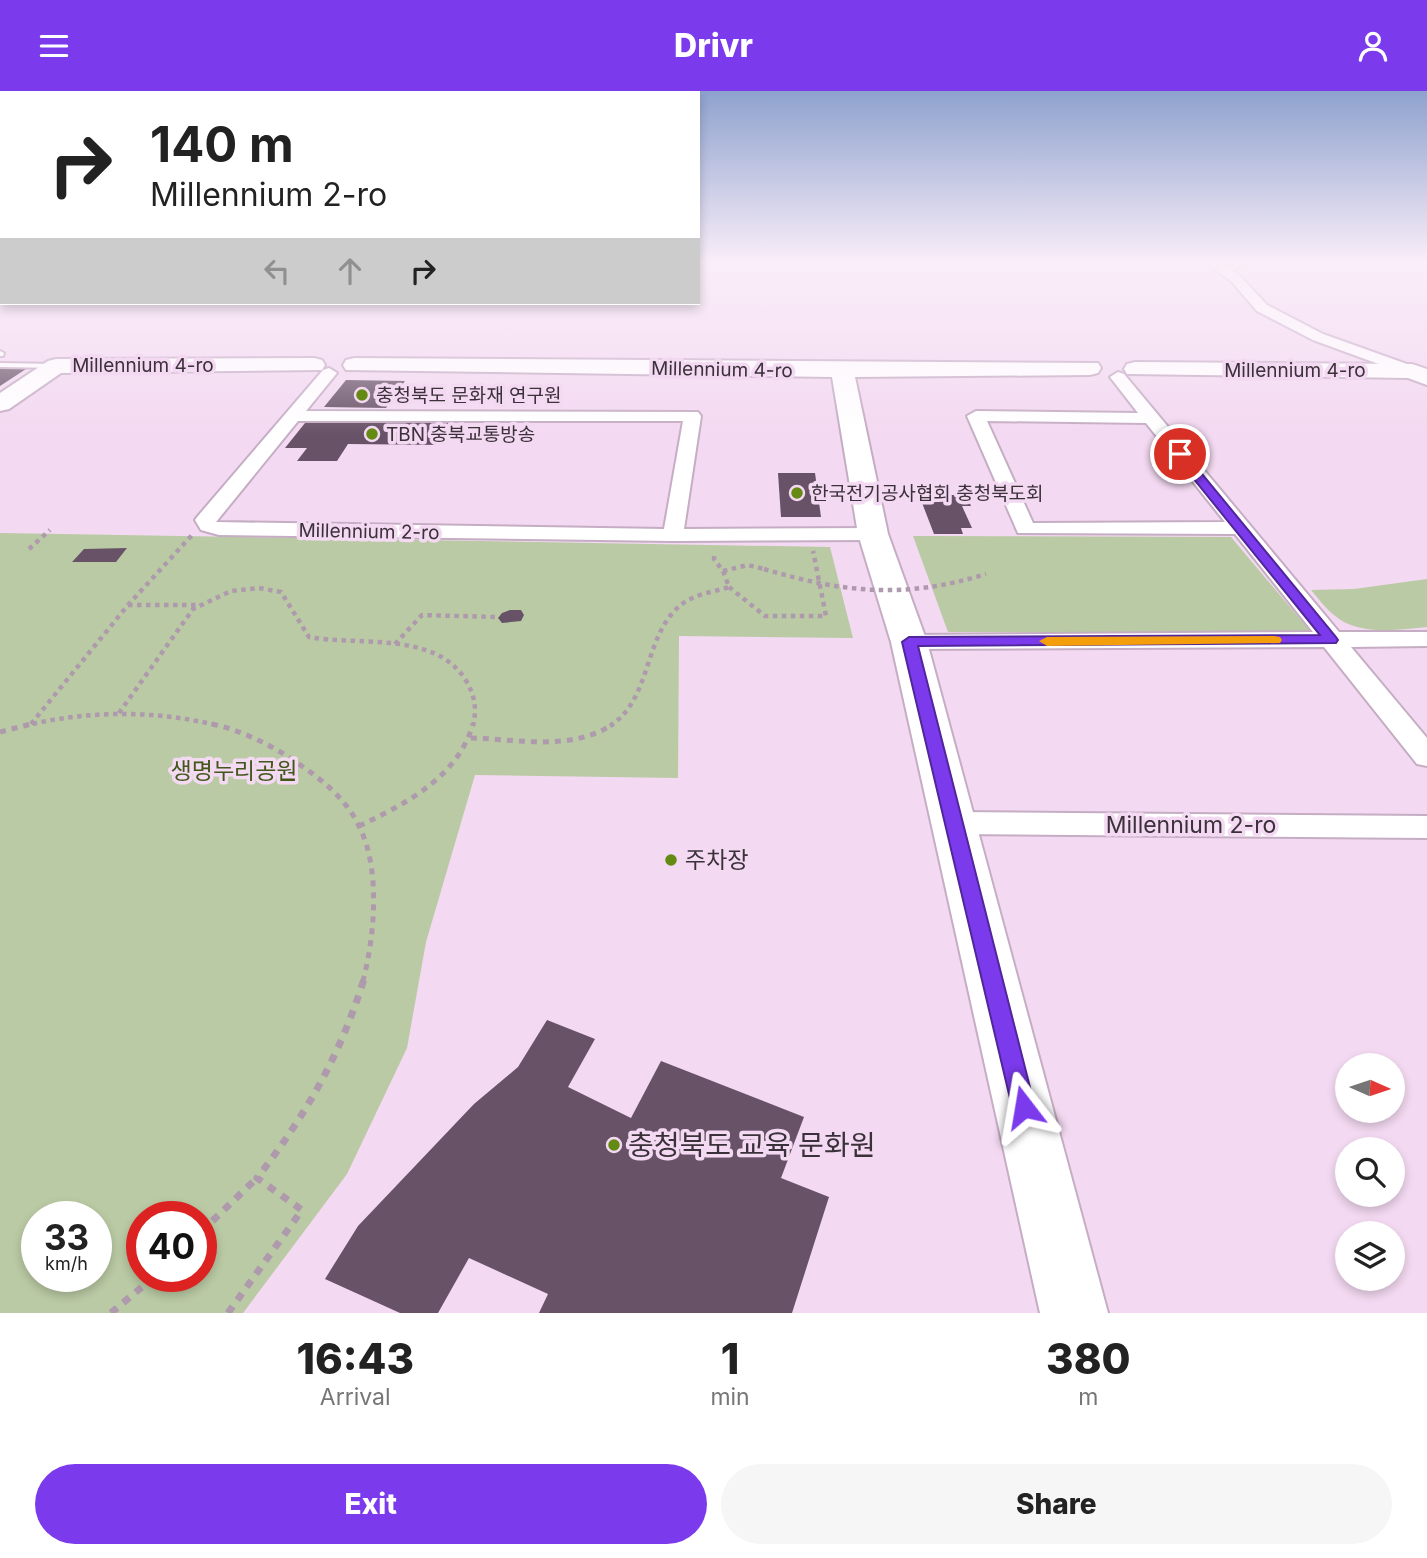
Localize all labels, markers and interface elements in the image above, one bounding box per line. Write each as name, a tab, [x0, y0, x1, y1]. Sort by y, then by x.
text: Drivr	[674, 26, 753, 65]
icon: menu	[35, 27, 73, 65]
icon: person	[1354, 27, 1392, 65]
text: 140 m	[150, 115, 294, 174]
icon: right	[35, 119, 126, 210]
text: Millennium 2-ro	[150, 175, 387, 214]
icon: left	[258, 252, 296, 290]
icon: ahead	[331, 252, 369, 290]
icon: right	[404, 252, 442, 290]
street label: Millennium 4-ro	[72, 354, 214, 377]
street label: Millennium 4-ro	[651, 357, 793, 382]
street label: Millennium 4-ro	[1224, 359, 1366, 382]
place label: 충청북도 문화재 연구원	[376, 384, 562, 407]
marker: 충청북도 문화재 연구원	[354, 387, 370, 403]
place label: TBN 충북교통방송	[386, 423, 535, 446]
pin	[1150, 424, 1210, 484]
marker: TBN 충북교통방송	[364, 426, 380, 442]
icon: arrive	[1161, 435, 1199, 473]
place label: 한국전기공사협회 충청북도회	[811, 482, 1044, 505]
marker: 한국전기공사협회 충청북도회	[789, 485, 805, 501]
street label: Millennium 2-ro	[298, 519, 440, 544]
park label: 생명누리공원	[171, 757, 297, 785]
street label: Millennium 2-ro	[1106, 811, 1276, 839]
place label: 주차장	[685, 846, 748, 874]
marker: 주차장	[663, 852, 679, 868]
north arrow	[1335, 1053, 1405, 1123]
map controls	[1335, 1053, 1405, 1291]
position arrow	[987, 1070, 1061, 1144]
place label: 충청북도 교육 문화원	[628, 1128, 876, 1162]
marker: 충청북도 교육 문화원	[606, 1137, 622, 1153]
button: search	[1335, 1137, 1405, 1207]
speed limit sign: 40	[126, 1201, 217, 1292]
text: 33	[44, 1216, 89, 1258]
button: layers	[1335, 1221, 1405, 1291]
text: km/h	[45, 1253, 88, 1274]
text: 16:43	[296, 1333, 414, 1384]
text: 1	[721, 1333, 739, 1384]
text: 380	[1046, 1333, 1131, 1384]
text: Arrival	[320, 1383, 391, 1411]
text: min	[710, 1383, 750, 1411]
text: m	[1078, 1383, 1098, 1411]
button: Exit	[35, 1464, 707, 1544]
button: Share	[721, 1464, 1392, 1544]

